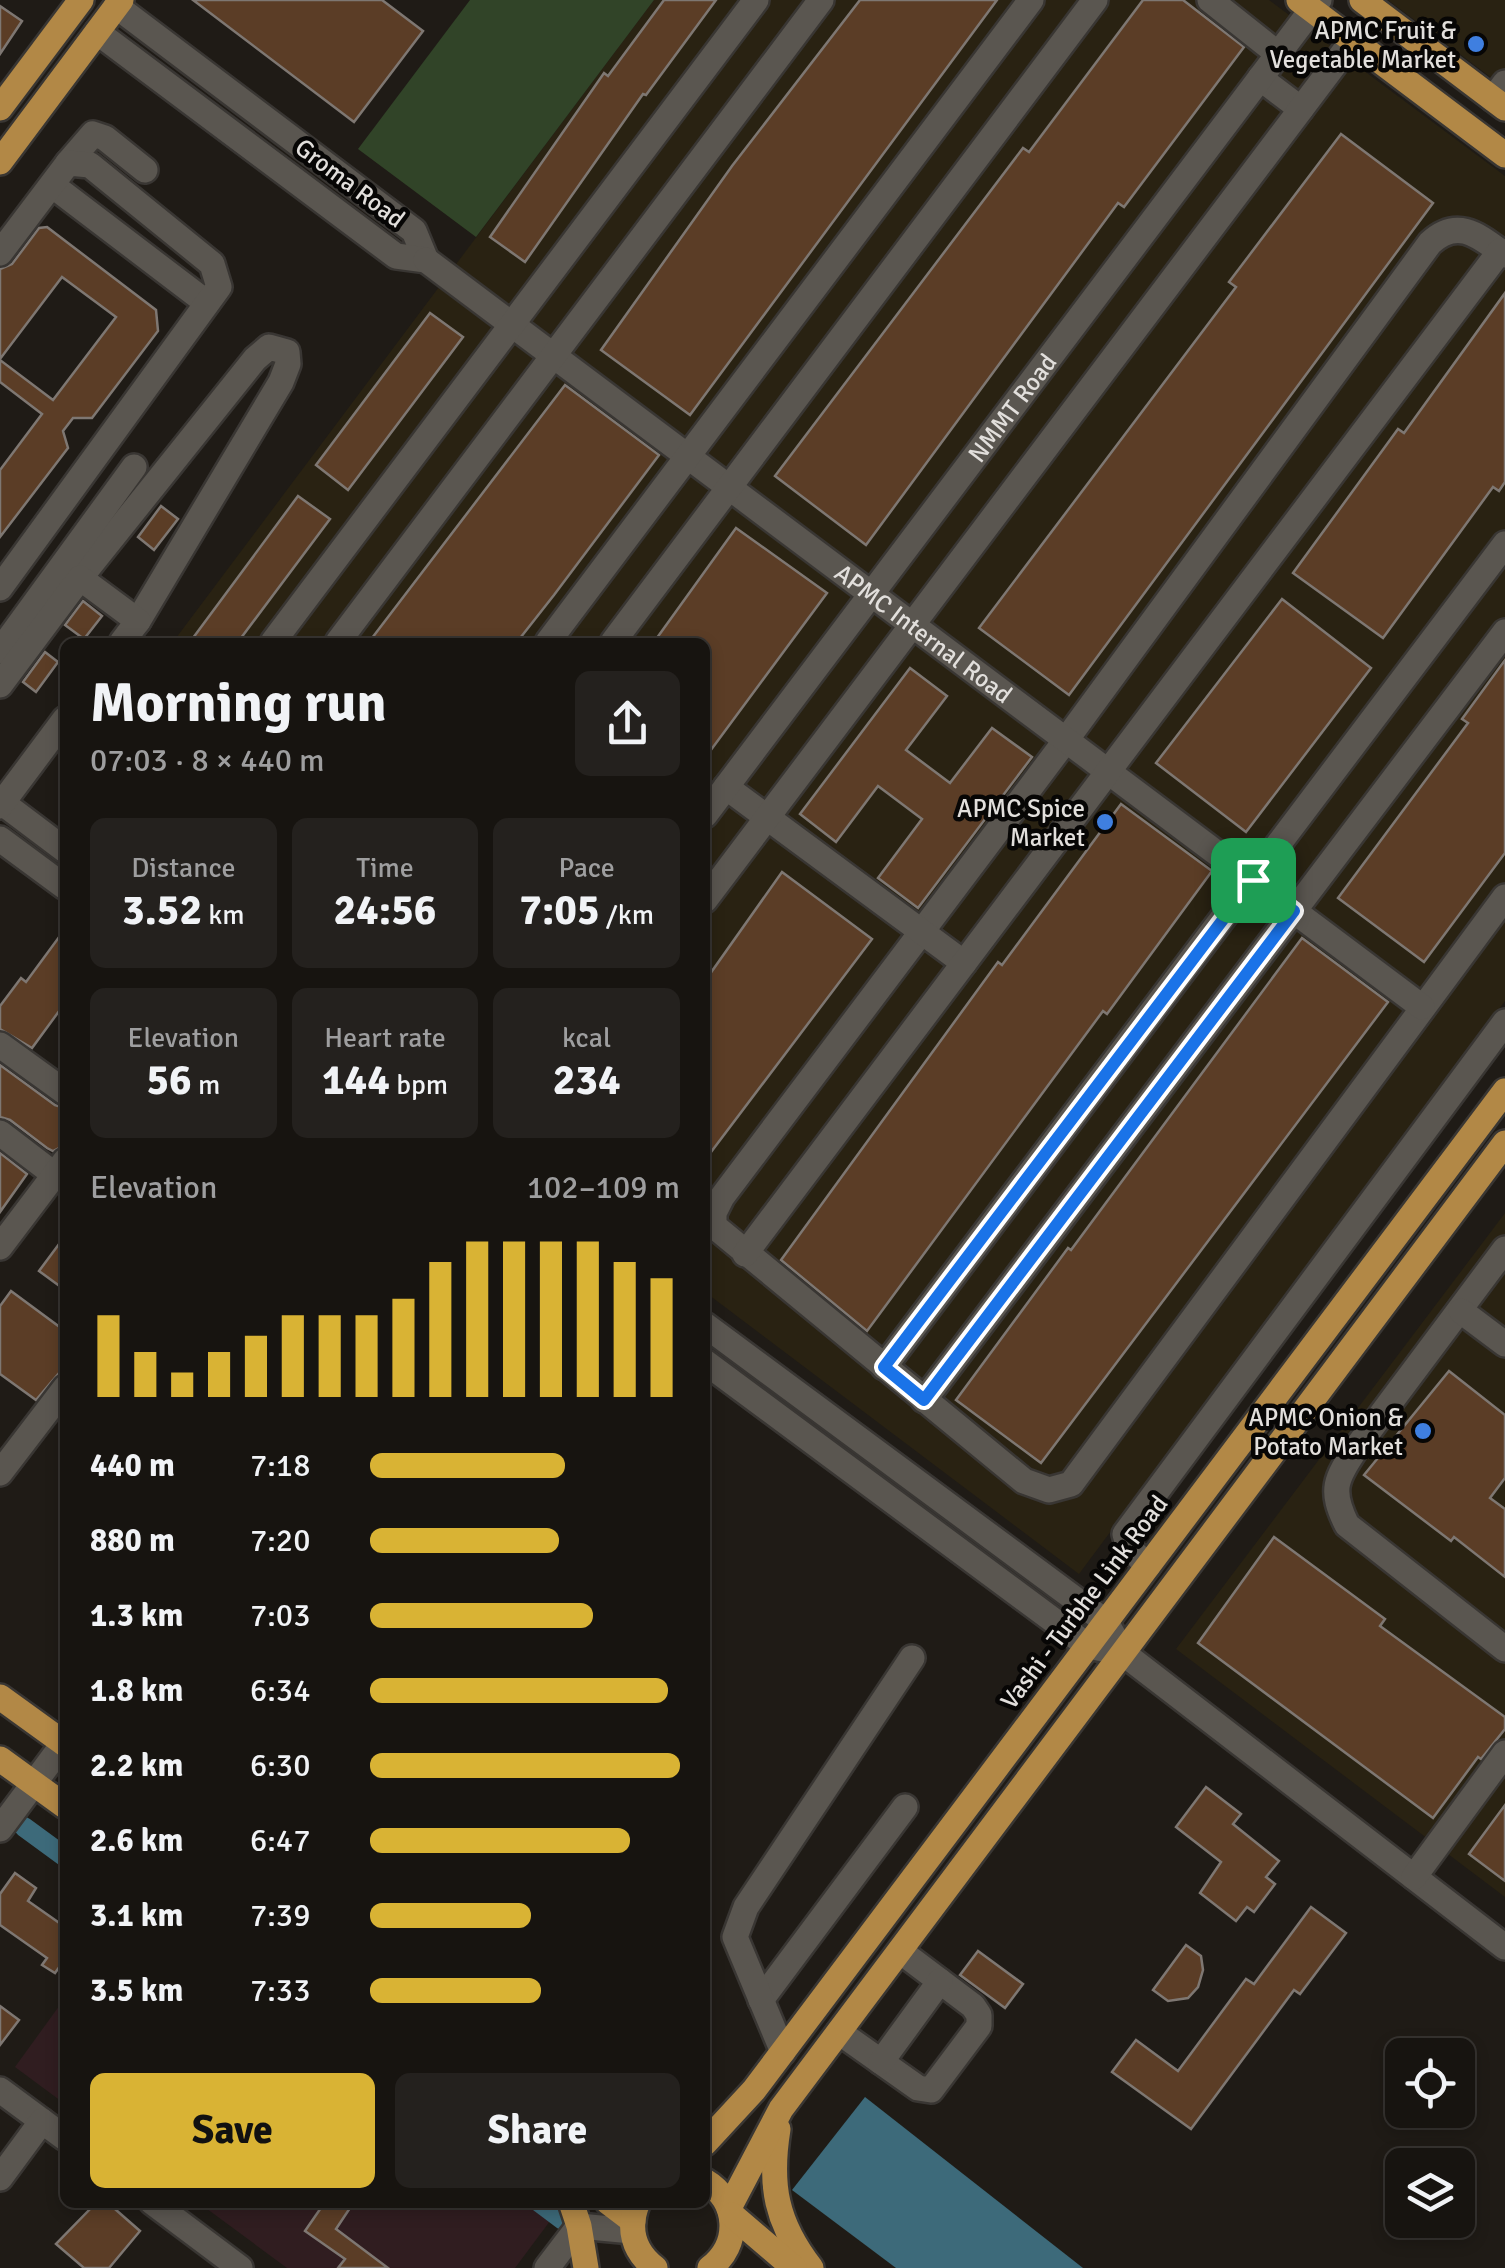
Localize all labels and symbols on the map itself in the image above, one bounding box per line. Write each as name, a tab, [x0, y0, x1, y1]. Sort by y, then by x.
place label: APMC Fruit & Vegetable Market	[1270, 15, 1456, 75]
marker: APMC Fruit & Vegetable Market	[1465, 33, 1487, 55]
street label: Groma Road	[289, 132, 411, 234]
street label: NMMT Road	[961, 347, 1063, 468]
street label: APMC Internal Road	[829, 557, 1018, 710]
place label: APMC Spice Market	[957, 793, 1085, 853]
marker: APMC Spice Market	[1094, 811, 1116, 833]
pin	[1211, 838, 1296, 923]
place label: APMC Onion & Potato Market	[1249, 1402, 1403, 1462]
marker: APMC Onion & Potato Market	[1412, 1420, 1434, 1442]
street label: Vashi - Turbhe Link Road	[994, 1489, 1174, 1715]

